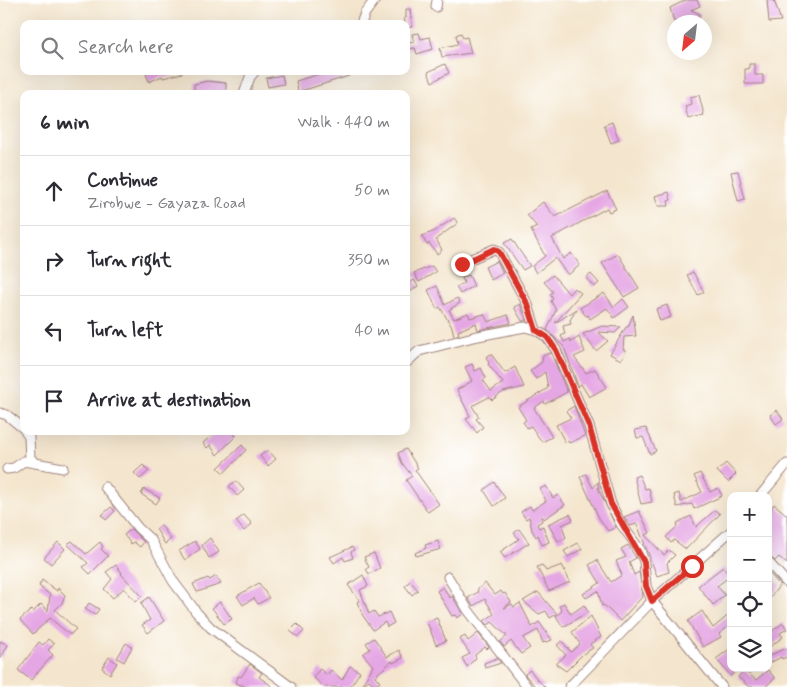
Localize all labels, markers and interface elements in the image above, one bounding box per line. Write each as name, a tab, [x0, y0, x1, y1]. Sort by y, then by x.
north arrow	[667, 15, 712, 60]
search box	[20, 20, 410, 75]
icon: search	[38, 34, 66, 62]
text: Search here	[78, 35, 174, 60]
text: 6 min	[40, 109, 90, 137]
text: Walk · 440 m	[297, 112, 390, 133]
text: Continue	[87, 168, 158, 193]
icon: ahead	[40, 177, 68, 205]
text: 50 m	[354, 180, 390, 201]
text: Zirobwe - Gayaza Road	[87, 193, 246, 214]
icon: right	[40, 247, 68, 275]
text: Turn right	[87, 248, 171, 273]
text: 350 m	[348, 250, 390, 271]
route end	[451, 253, 474, 276]
icon: left	[40, 317, 68, 345]
text: Turn left	[87, 318, 163, 343]
text: 40 m	[354, 320, 390, 341]
icon: arrive	[40, 387, 68, 415]
text: Arrive at destination	[87, 388, 251, 413]
map controls	[727, 492, 772, 672]
button: +	[727, 492, 772, 537]
button: −	[727, 537, 772, 582]
route start	[681, 555, 704, 578]
button: locate	[727, 582, 772, 627]
button: layers	[727, 627, 772, 672]

